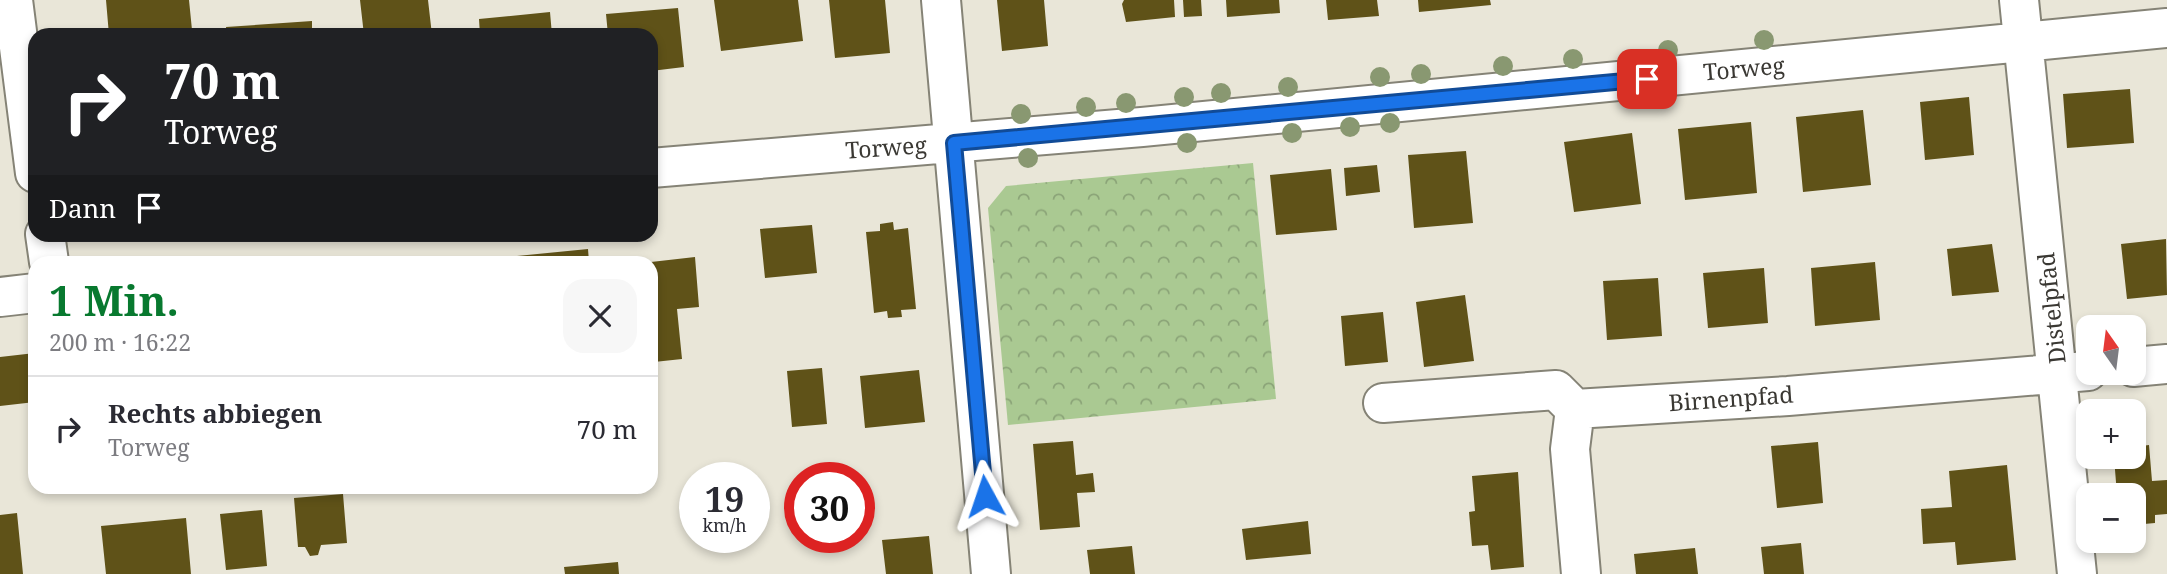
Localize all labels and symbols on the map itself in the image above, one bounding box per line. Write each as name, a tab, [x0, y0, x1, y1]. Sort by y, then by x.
street label: Torweg	[1702, 48, 1787, 87]
pin	[1617, 49, 1677, 109]
street label: Torweg	[844, 128, 928, 166]
street label: Distelpfad	[2029, 251, 2073, 365]
north arrow	[2076, 315, 2146, 385]
street label: Birnenpfad	[1668, 378, 1794, 418]
position arrow	[948, 459, 1022, 533]
speed limit sign: 30	[784, 462, 875, 553]

